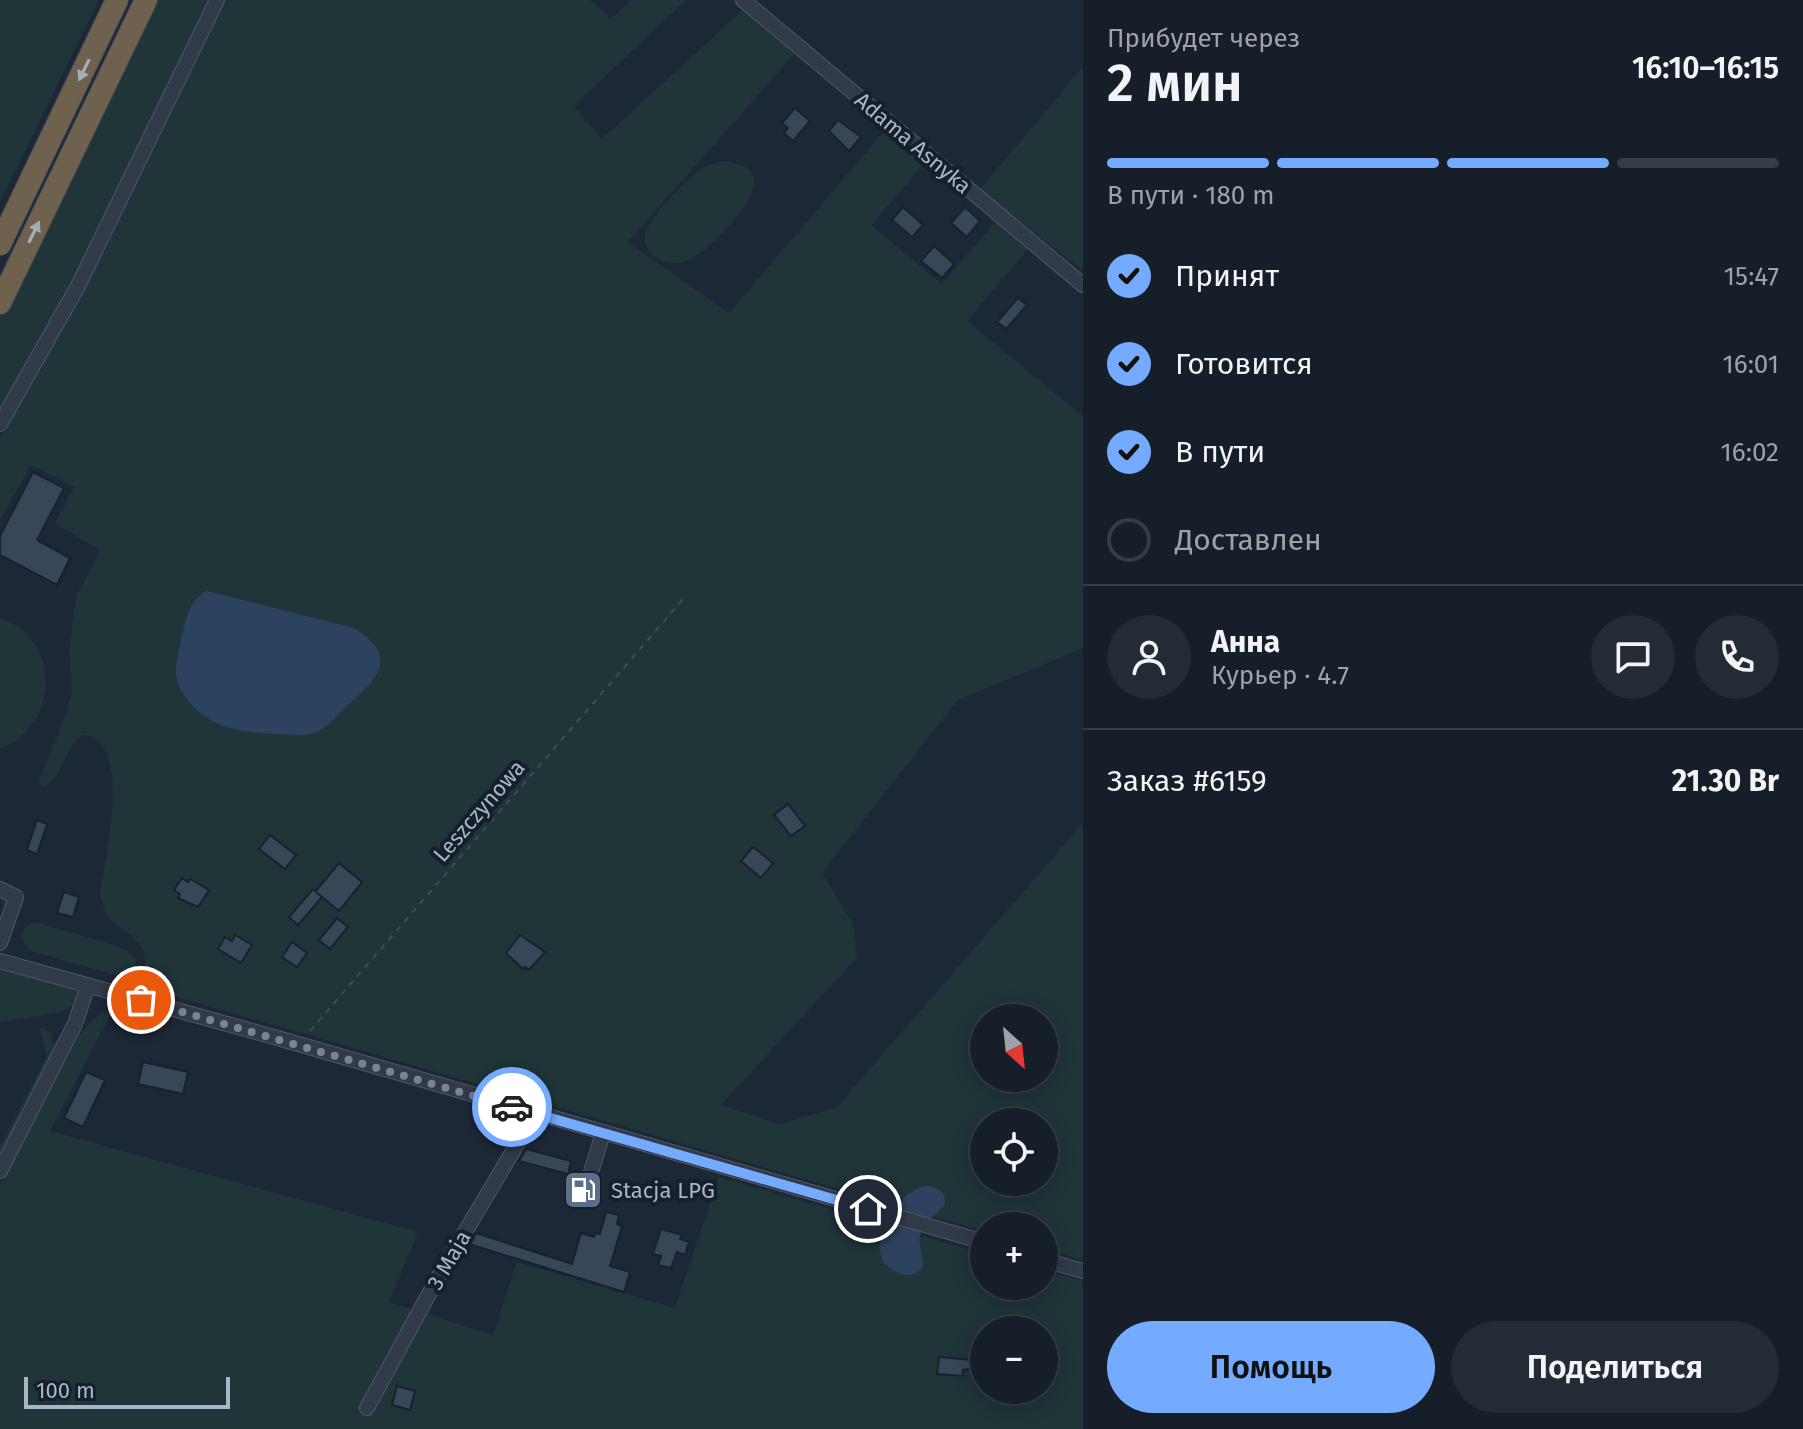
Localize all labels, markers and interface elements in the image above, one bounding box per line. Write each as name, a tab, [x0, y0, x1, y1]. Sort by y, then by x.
text: Прибудет через	[1107, 23, 1300, 54]
text: 16:10–16:15	[1632, 50, 1779, 86]
text: 2 мин	[1107, 52, 1243, 115]
one-way arrow	[77, 59, 90, 82]
street label: Adama Asnyka	[849, 86, 977, 200]
text: В пути · 180 m	[1107, 180, 1274, 211]
one-way arrow	[27, 221, 41, 244]
icon: check	[1107, 254, 1151, 298]
text: Принят	[1175, 258, 1279, 294]
text: 15:47	[1724, 261, 1779, 292]
icon: check	[1107, 342, 1151, 386]
text: Готовится	[1175, 346, 1313, 382]
text: 16:01	[1723, 349, 1779, 380]
icon: check	[1107, 430, 1151, 474]
text: В пути	[1175, 434, 1265, 470]
text: 16:02	[1721, 437, 1779, 468]
text: Доставлен	[1175, 522, 1322, 558]
button: person	[1107, 615, 1191, 699]
button: chat	[1591, 615, 1675, 699]
button: phone	[1695, 615, 1779, 699]
text: Анна	[1211, 624, 1280, 660]
text: Курьер · 4.7	[1211, 660, 1349, 691]
street label: Leszczynowa	[427, 754, 531, 868]
text: Заказ #6159	[1107, 763, 1267, 799]
text: 21.30 Br	[1672, 763, 1779, 799]
pin	[107, 966, 175, 1034]
icon: bag	[119, 978, 163, 1022]
north arrow	[970, 1004, 1058, 1092]
map controls	[970, 1004, 1058, 1404]
courier	[472, 1067, 552, 1147]
icon: car	[490, 1085, 534, 1129]
button: locate	[970, 1108, 1058, 1196]
fuel station icon: Stacja LPG	[562, 1169, 604, 1211]
pin	[834, 1175, 902, 1243]
place label: Stacja LPG	[611, 1177, 715, 1204]
icon: home	[846, 1187, 890, 1231]
button: +	[970, 1212, 1058, 1300]
street label: 3 Maja	[421, 1226, 477, 1294]
button: −	[970, 1316, 1058, 1404]
button: Помощь	[1107, 1321, 1435, 1413]
button: Поделиться	[1451, 1321, 1779, 1413]
scale bar	[24, 1373, 230, 1409]
text: 100 m	[36, 1377, 95, 1404]

